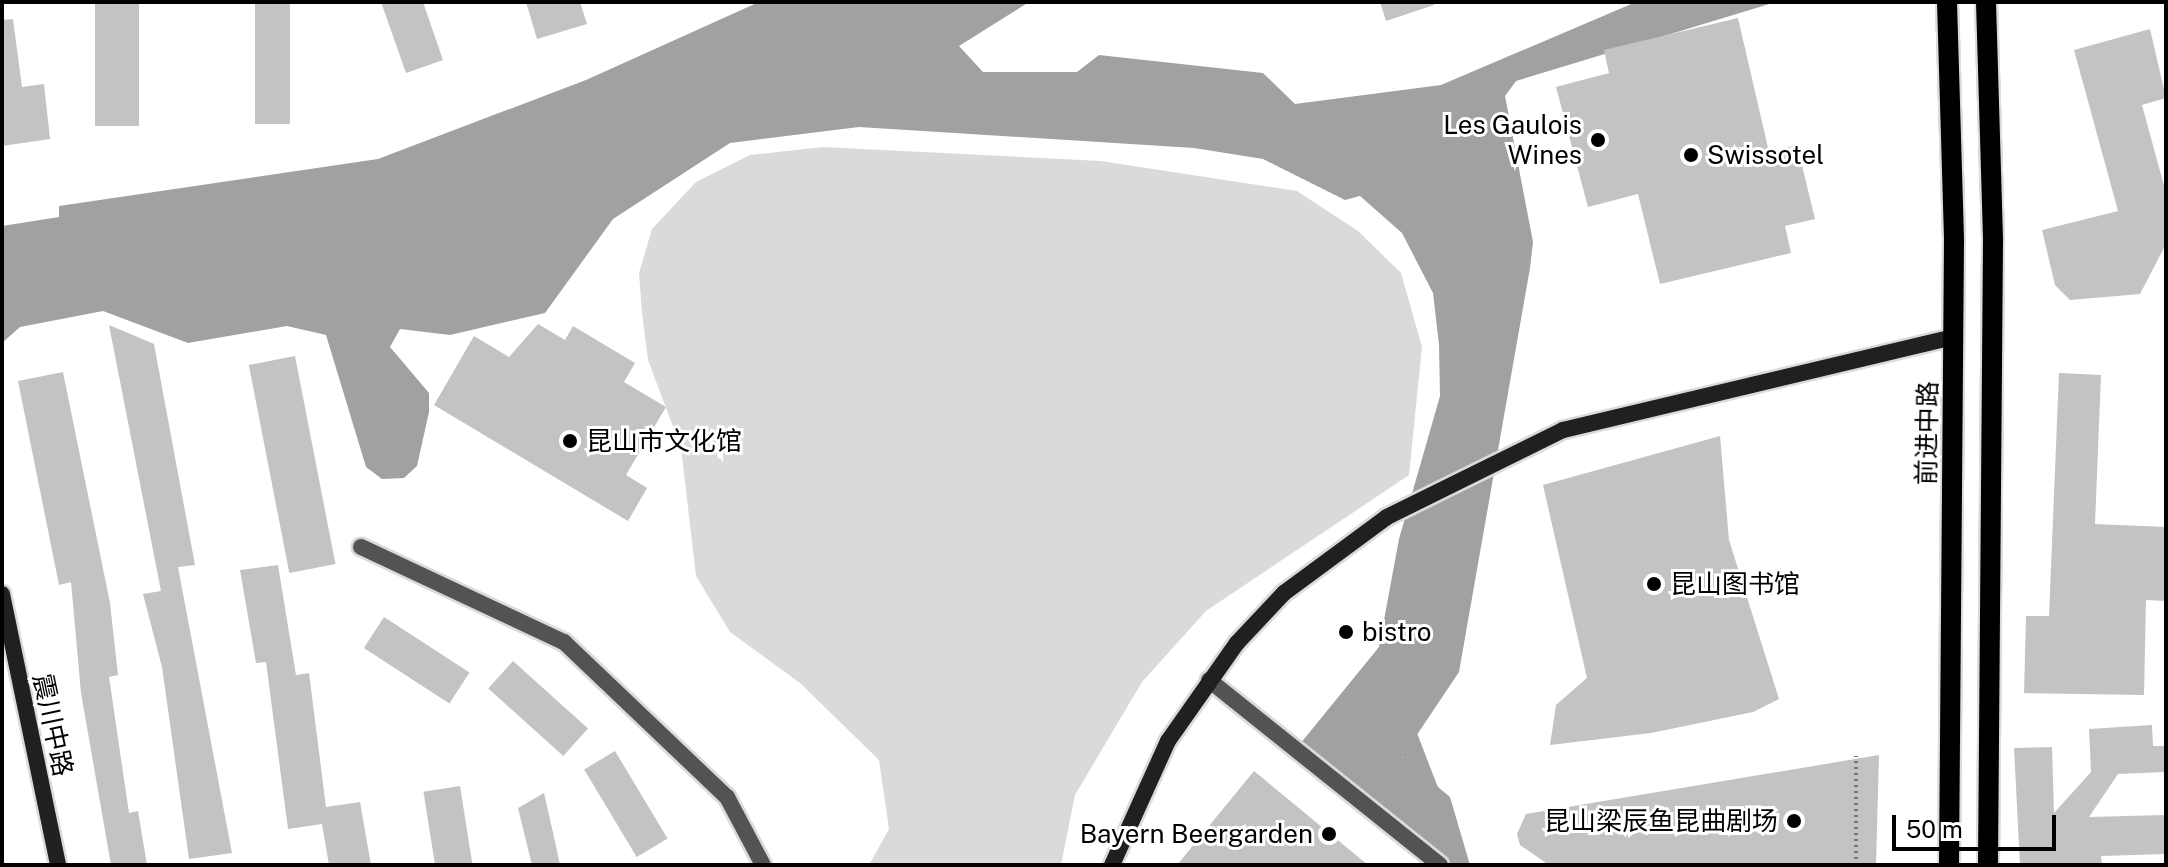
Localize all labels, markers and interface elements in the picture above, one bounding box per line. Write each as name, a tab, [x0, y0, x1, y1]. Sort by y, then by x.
place label: Les Gaulois Wines	[1443, 109, 1582, 170]
marker: Les Gaulois Wines	[1589, 131, 1607, 149]
place label: Swissotel	[1707, 139, 1824, 171]
marker: Swissotel	[1682, 146, 1700, 164]
street label: 前进中路	[1910, 381, 1944, 485]
place label: 昆山市文化馆	[586, 425, 742, 457]
marker: 昆山市文化馆	[561, 432, 579, 450]
place label: 昆山图书馆	[1670, 568, 1800, 600]
marker: 昆山图书馆	[1645, 575, 1663, 593]
place label: bistro	[1362, 616, 1432, 648]
marker: bistro	[1337, 623, 1355, 641]
street label: 震川中路	[27, 671, 79, 779]
scale bar	[1896, 799, 2060, 849]
place label: 昆山梁辰鱼昆曲剧场	[1544, 805, 1778, 837]
marker: 昆山梁辰鱼昆曲剧场	[1785, 812, 1803, 830]
text: 50 m	[1906, 815, 1963, 843]
place label: Bayern Beergarden	[1080, 818, 1313, 850]
marker: Bayern Beergarden	[1320, 825, 1338, 843]

